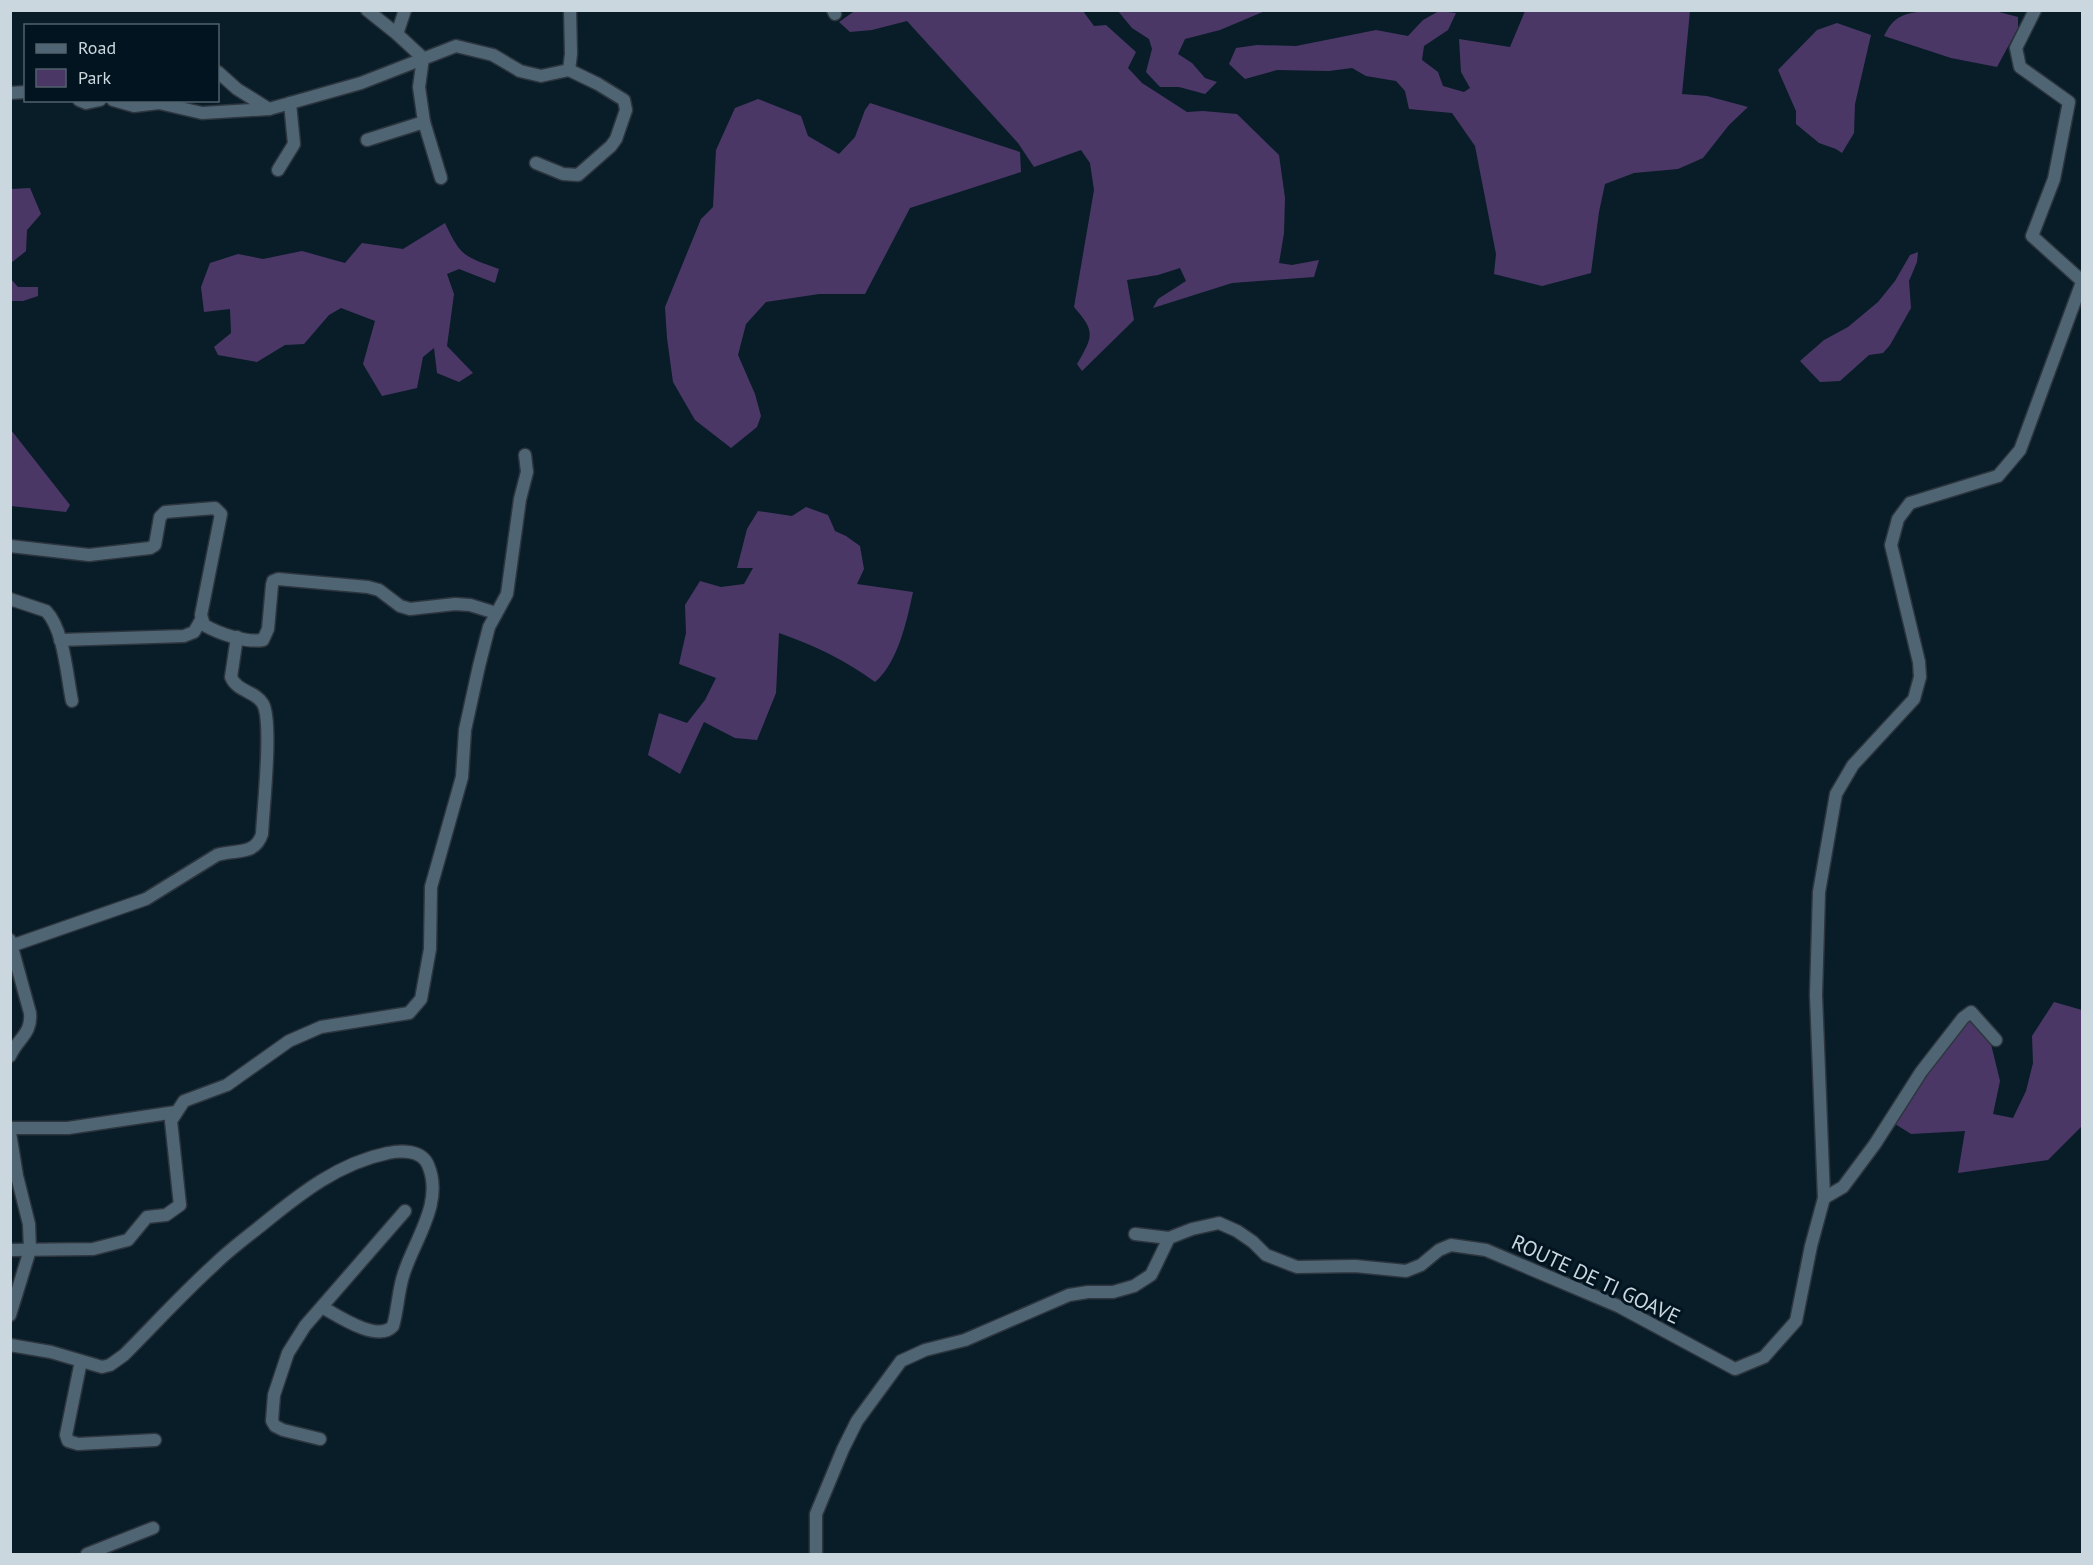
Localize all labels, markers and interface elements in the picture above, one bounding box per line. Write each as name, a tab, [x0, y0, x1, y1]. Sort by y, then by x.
legend	[24, 24, 219, 102]
text: Road	[78, 36, 116, 59]
text: Park	[78, 66, 111, 89]
street label: ROUTE DE TI GOAVE	[1508, 1228, 1684, 1330]

